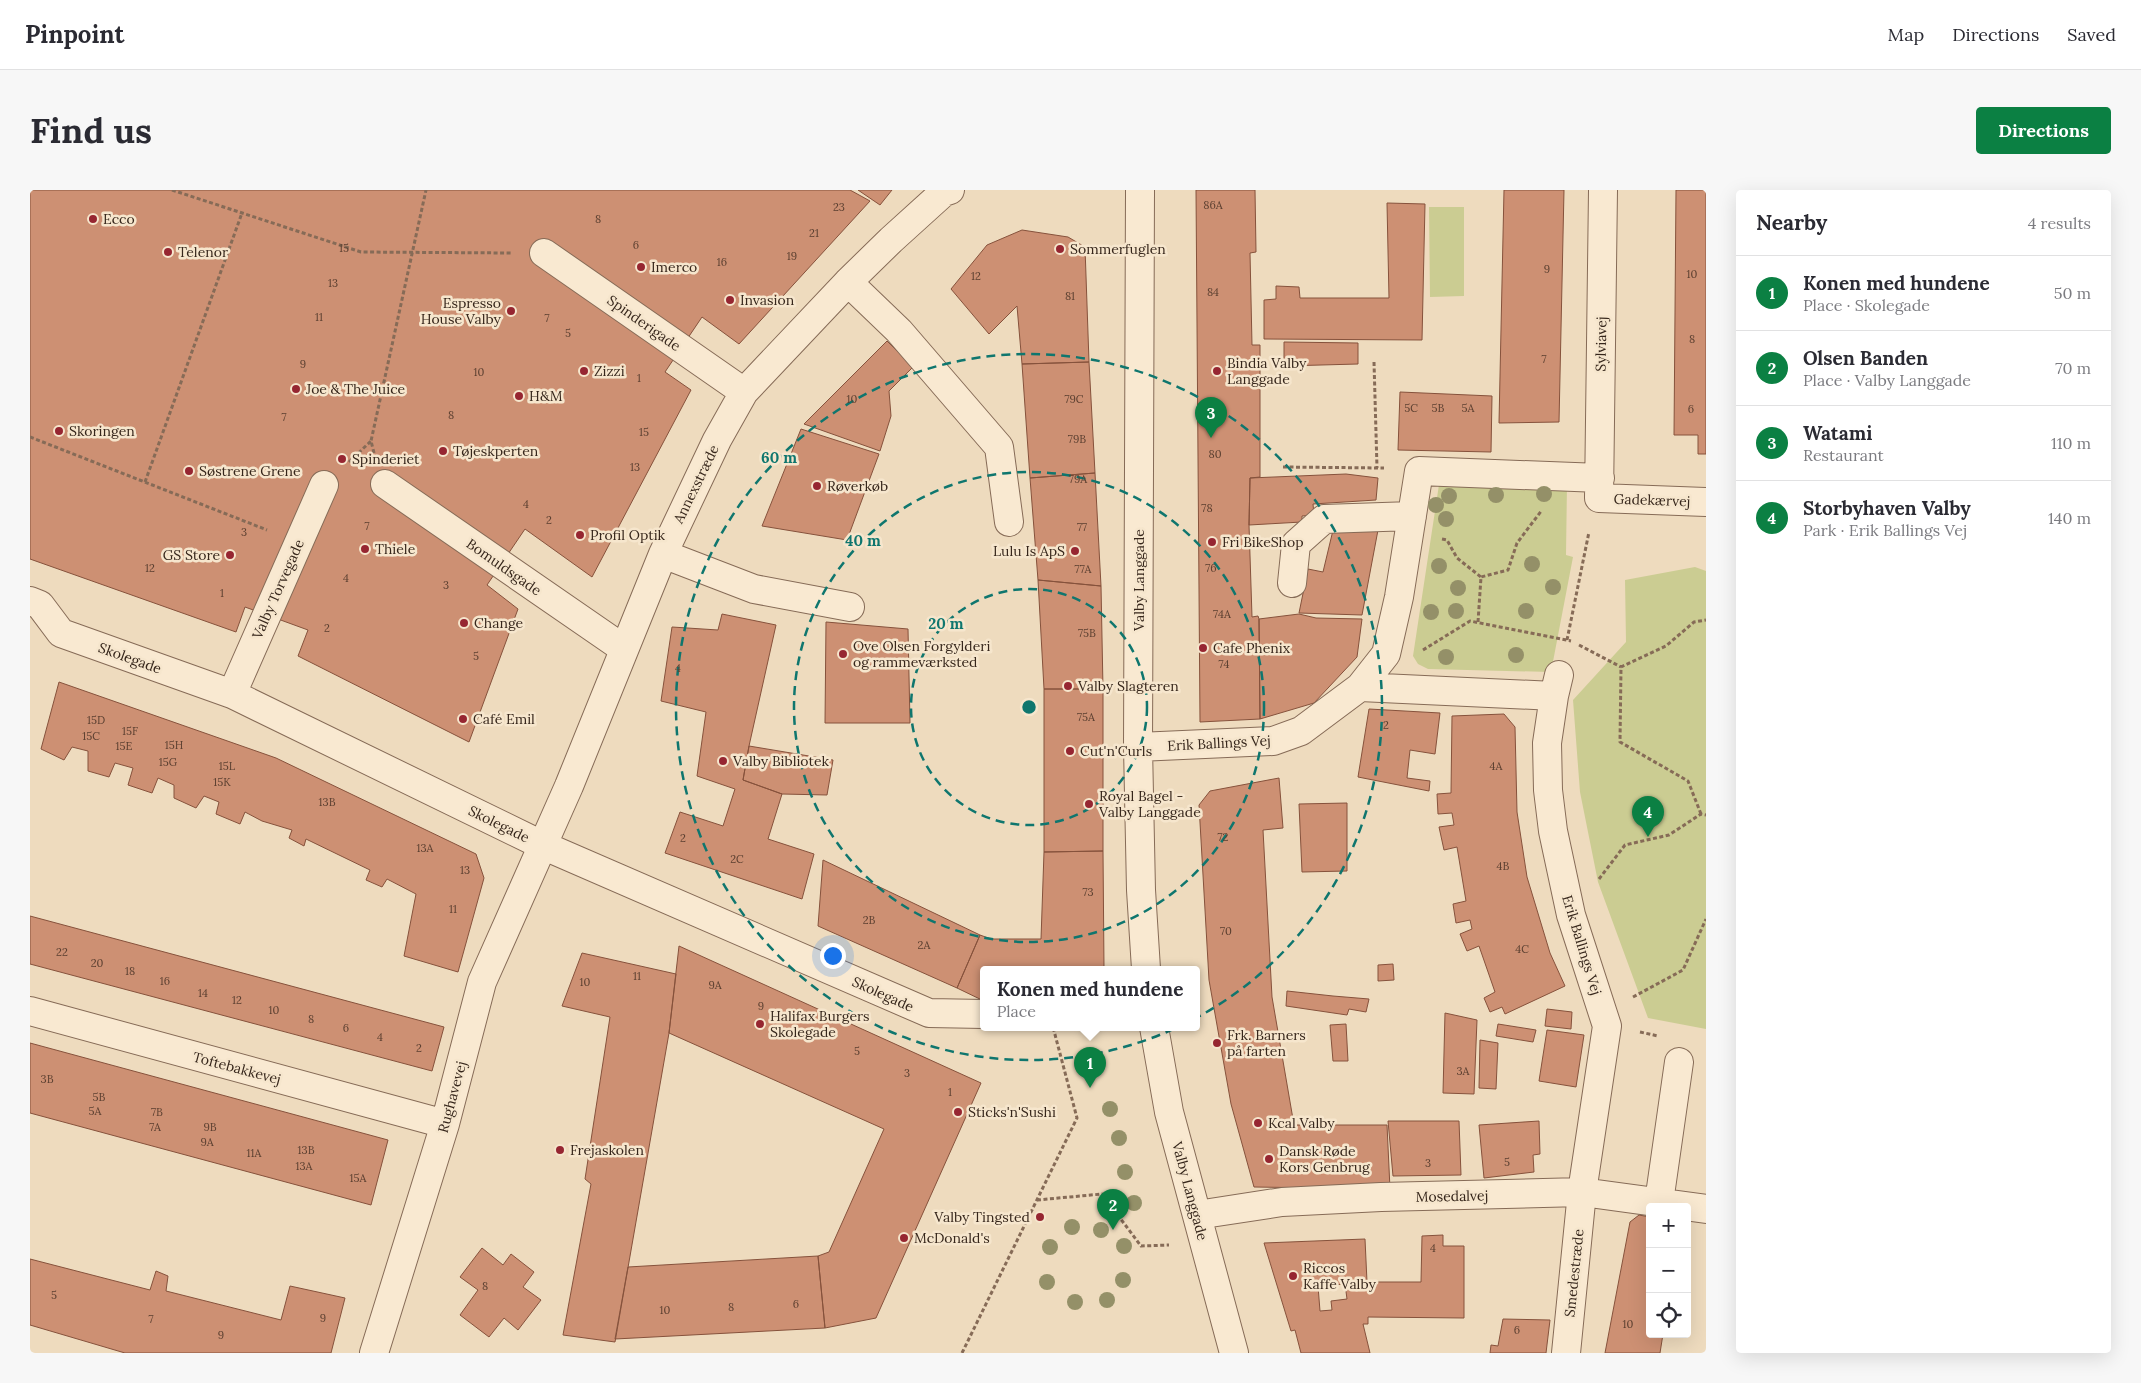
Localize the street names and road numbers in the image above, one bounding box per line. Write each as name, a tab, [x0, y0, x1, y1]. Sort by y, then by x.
street label: Spinderigade	[604, 291, 685, 355]
street label: Sylviavej	[1592, 316, 1610, 372]
street label: Annexstræde	[669, 441, 723, 527]
street label: Gadekærvej	[1613, 490, 1691, 510]
street label: Valby Langgade	[1130, 529, 1148, 632]
street label: Bomuldsgade	[463, 535, 545, 600]
street label: Valby Torvegade	[248, 536, 308, 642]
street label: Skolegade	[96, 638, 164, 678]
street label: Erik Ballings Vej	[1167, 731, 1271, 755]
street label: Skolegade	[465, 801, 533, 847]
street label: Erik Ballings Vej	[1558, 893, 1606, 997]
street label: Skolegade	[849, 972, 917, 1016]
street label: Toftebakkevej	[191, 1048, 283, 1088]
street label: Rughavevej	[434, 1059, 470, 1135]
street label: Valby Langgade	[1168, 1139, 1212, 1243]
street label: Mosedalvej	[1416, 1186, 1488, 1206]
street label: Smedestræde	[1560, 1228, 1588, 1318]

